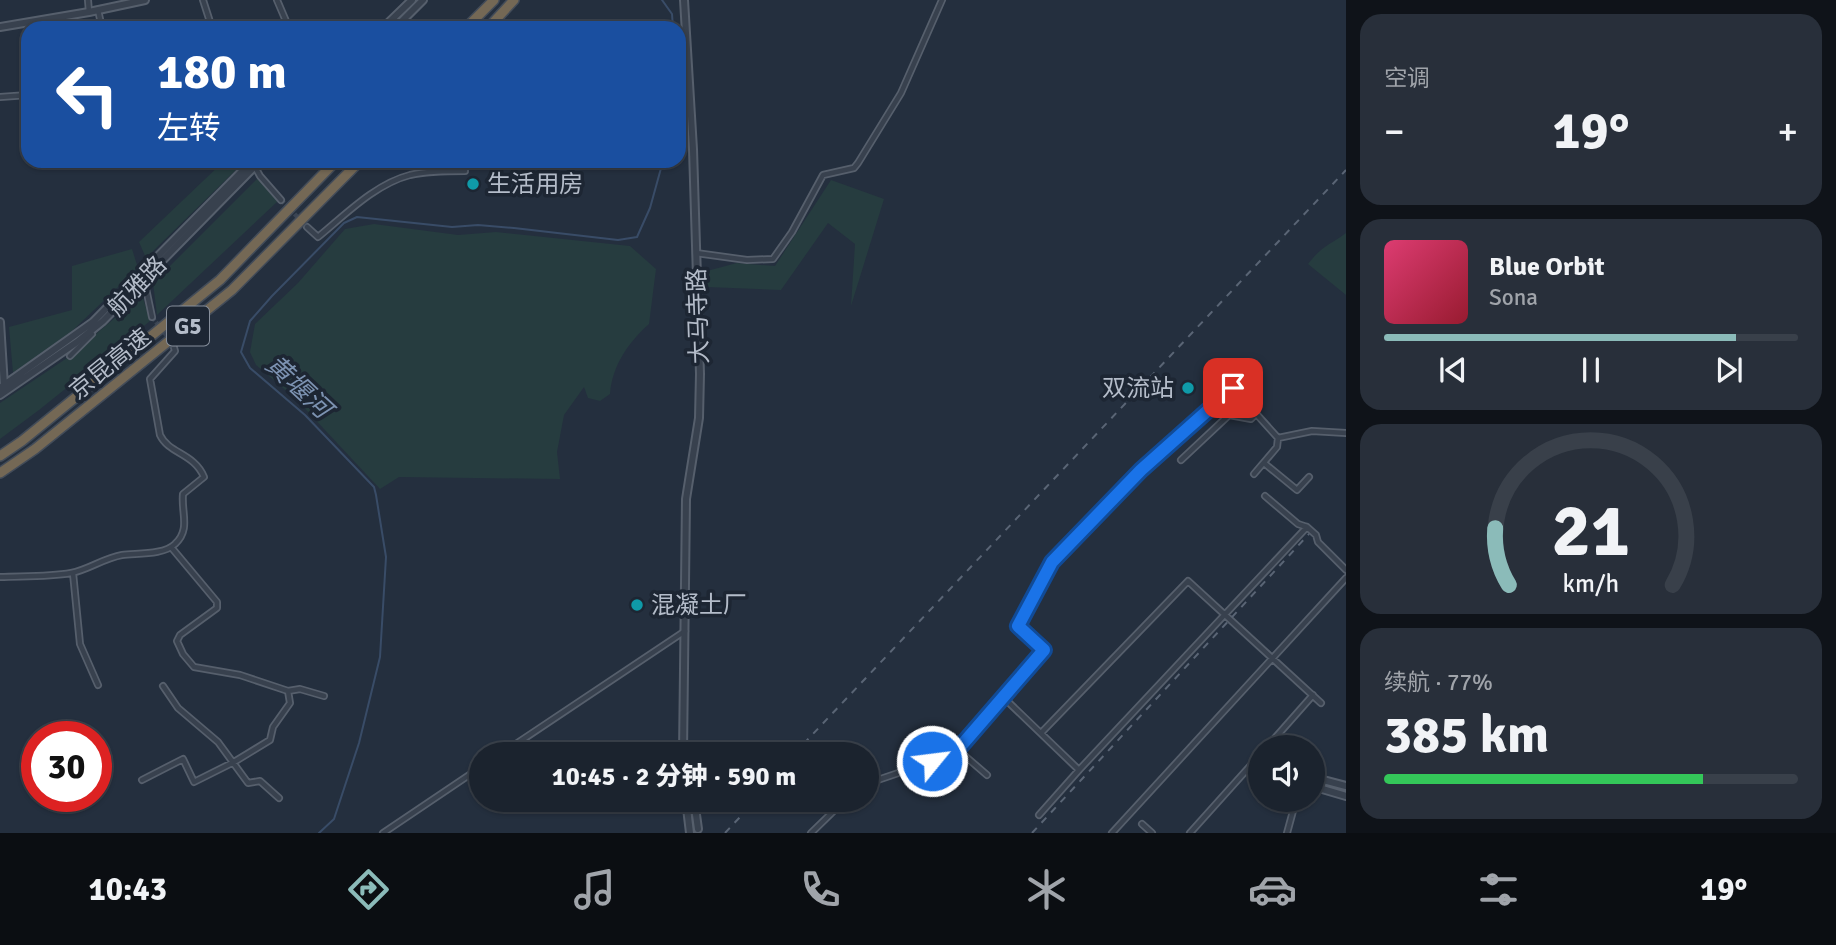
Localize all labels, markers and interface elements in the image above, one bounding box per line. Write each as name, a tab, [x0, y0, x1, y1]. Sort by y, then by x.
text: 180 m	[157, 42, 287, 102]
icon: left	[42, 49, 133, 140]
text: 空调	[1384, 64, 1430, 93]
text: 19°	[1553, 99, 1629, 163]
text: −	[1384, 108, 1405, 155]
text: +	[1777, 108, 1798, 155]
text: 左转	[157, 109, 221, 148]
place label: 生活用房	[487, 169, 583, 199]
marker: 生活用房	[465, 176, 481, 192]
street label: 航雅路	[101, 250, 173, 322]
text: Blue Orbit	[1489, 251, 1605, 283]
street label: 大马寺路	[681, 268, 715, 364]
text: Sona	[1489, 283, 1538, 312]
road number: G5	[167, 306, 209, 346]
street label: 京昆高速	[63, 322, 157, 406]
water label: 黄堰河	[259, 349, 341, 429]
icon: previous	[1434, 351, 1472, 389]
icon: pause	[1572, 351, 1610, 389]
icon: next	[1710, 351, 1748, 389]
pin	[1203, 358, 1263, 418]
icon: arrive	[1214, 369, 1252, 407]
place label: 双流站	[1102, 373, 1174, 403]
marker: 双流站	[1180, 380, 1196, 396]
text: 21	[1552, 487, 1630, 576]
text: km/h	[1563, 568, 1619, 599]
place label: 混凝土厂	[651, 590, 747, 620]
marker: 混凝土厂	[629, 597, 645, 613]
text: 续航 · 77%	[1384, 668, 1493, 697]
text: 385 km	[1384, 703, 1549, 767]
speed limit sign: 30	[21, 721, 112, 812]
position arrow	[895, 724, 969, 798]
map controls	[1248, 735, 1325, 812]
button: sound	[1248, 735, 1325, 812]
text: 10:45 · 2 分钟 · 590 m	[552, 761, 796, 793]
icon: directions	[344, 865, 393, 914]
icon: music	[570, 865, 619, 914]
icon: phone	[796, 865, 845, 914]
icon: climate	[1022, 865, 1071, 914]
icon: car	[1248, 865, 1297, 914]
icon: filters	[1474, 865, 1523, 914]
text: 10:43	[89, 870, 167, 909]
text: 19°	[1700, 870, 1747, 909]

